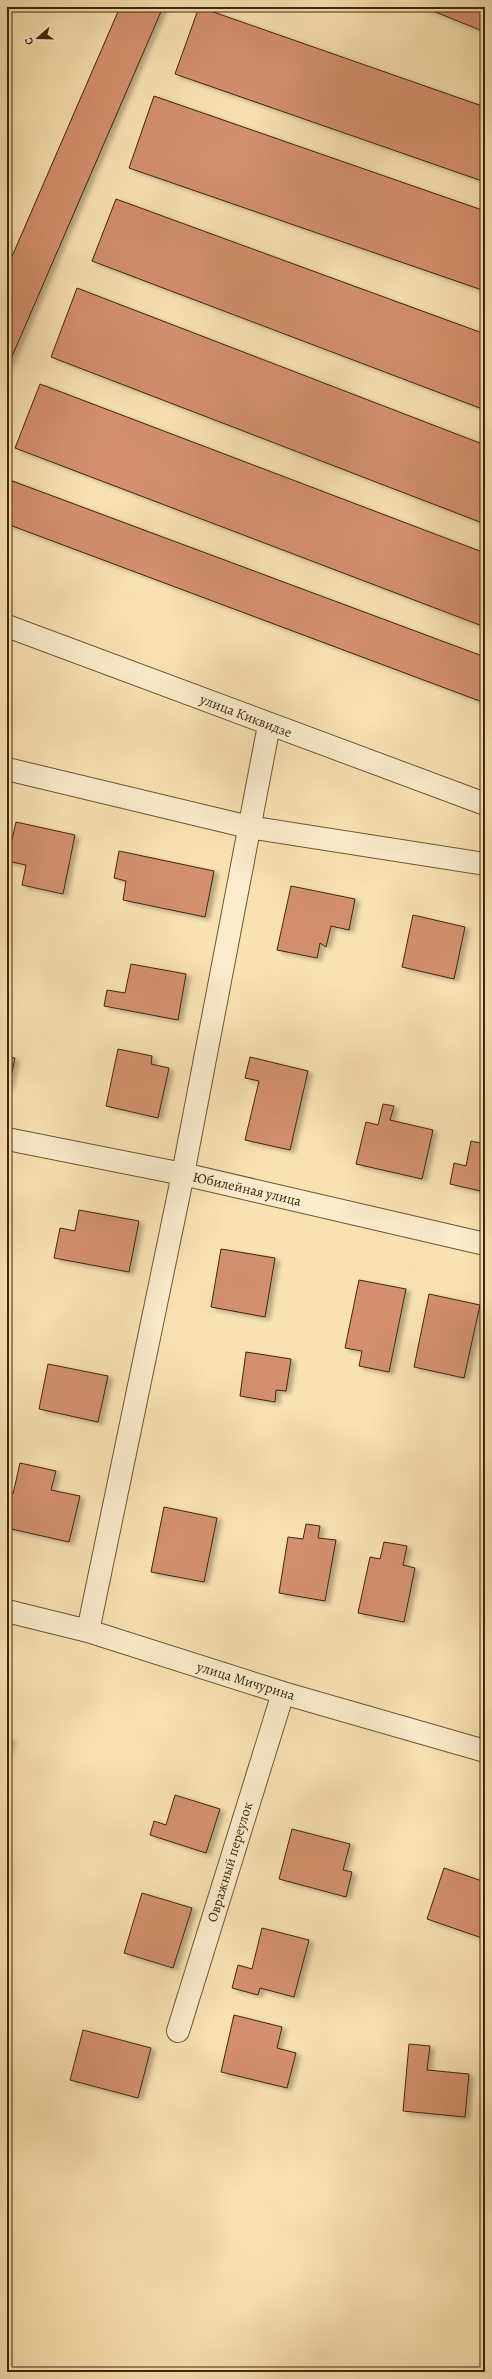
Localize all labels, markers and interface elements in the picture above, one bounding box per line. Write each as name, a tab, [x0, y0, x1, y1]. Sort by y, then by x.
north arrow	[18, 18, 58, 58]
text: С	[21, 35, 37, 47]
street label: улица Киквидзе	[196, 689, 295, 742]
street label: Юбилейная улица	[191, 1167, 304, 1211]
street label: улица Мичурина	[194, 1657, 298, 1705]
street label: Овражный переулок	[203, 1800, 257, 1924]

